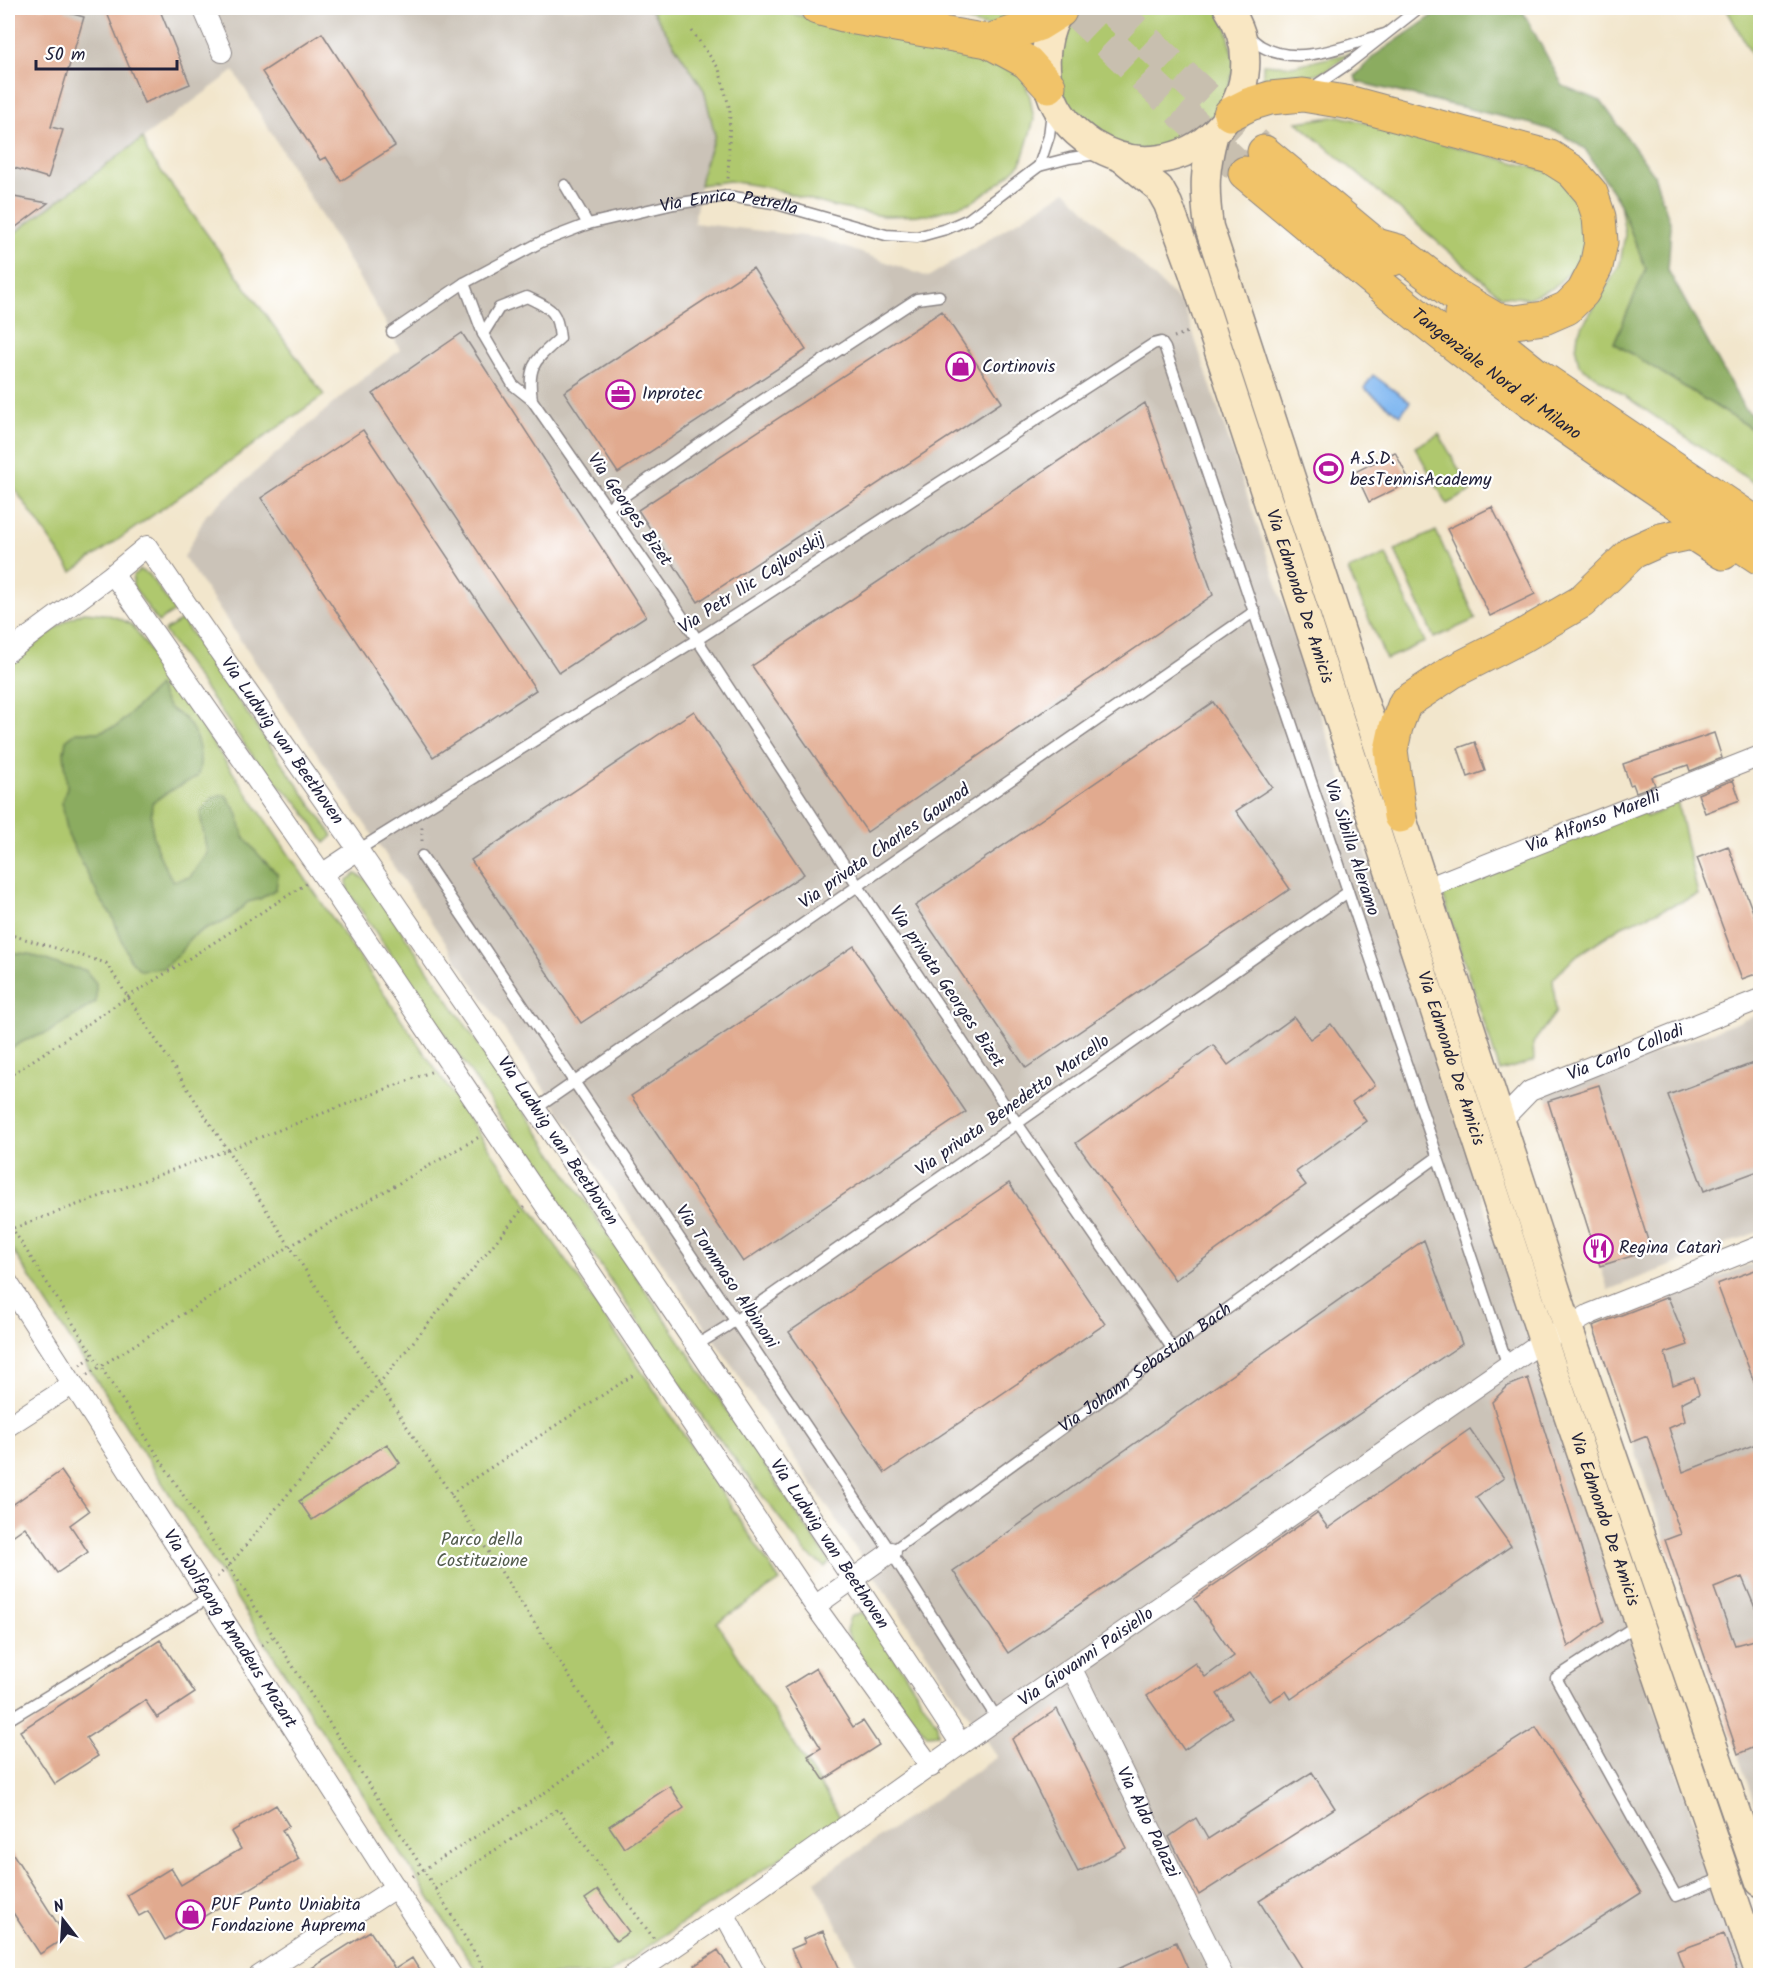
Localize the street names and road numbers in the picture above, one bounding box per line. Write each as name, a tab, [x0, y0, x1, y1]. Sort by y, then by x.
street label: Via Enrico Petrella	[657, 182, 801, 224]
street label: Tangenziale Nord di Milano	[1405, 301, 1587, 448]
street label: Via Georges Bizet	[579, 447, 680, 574]
street label: Via Edmondo De Amicis	[1257, 506, 1341, 688]
street label: Via Petr Ilic Cajkovskij	[673, 525, 832, 642]
street label: Via Ludwig van Beethoven	[213, 651, 351, 831]
street label: Via privata Charles Gounod	[793, 776, 978, 917]
street label: Via Sibilla Aleramo	[1315, 776, 1387, 920]
street label: Via Alfonso Marelli	[1522, 782, 1665, 862]
street label: Via privata Georges Bizet	[881, 900, 1012, 1075]
street label: Via Edmondo De Amicis	[1408, 967, 1493, 1150]
street label: Via Carlo Collodi	[1563, 1016, 1689, 1089]
street label: Via privata Benedetto Marcello	[910, 1027, 1116, 1185]
street label: Via Ludwig van Beethoven	[489, 1051, 626, 1232]
street label: Via Tommaso Albinoni	[667, 1199, 785, 1355]
street label: Via Johann Sebastian Bach	[1053, 1295, 1238, 1441]
street label: Via Edmondo De Amicis	[1561, 1429, 1647, 1611]
street label: Via Ludwig van Beethoven	[762, 1453, 897, 1636]
street label: Via Wolfgang Amadeus Mozart	[155, 1524, 305, 1735]
street label: Via Giovanni Paisiello	[1013, 1600, 1160, 1715]
street label: Via Aldo Palazzi	[1108, 1762, 1187, 1884]

